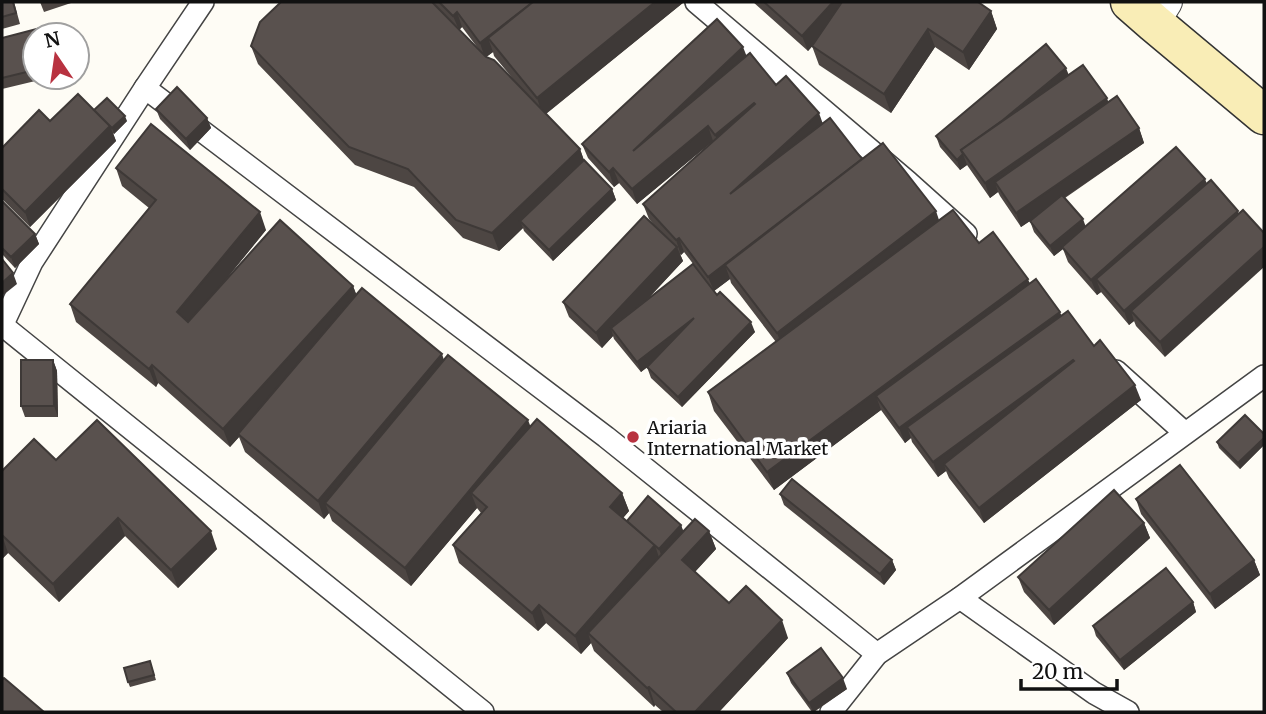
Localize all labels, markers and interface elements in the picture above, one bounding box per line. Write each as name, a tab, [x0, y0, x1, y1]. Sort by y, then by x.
north arrow	[21, 21, 91, 91]
text: N	[42, 26, 62, 53]
place label: Ariaria International Market	[646, 416, 828, 460]
marker: Ariaria International Market	[625, 429, 641, 445]
scale bar	[1021, 648, 1117, 692]
text: 20 m	[1032, 658, 1084, 685]

